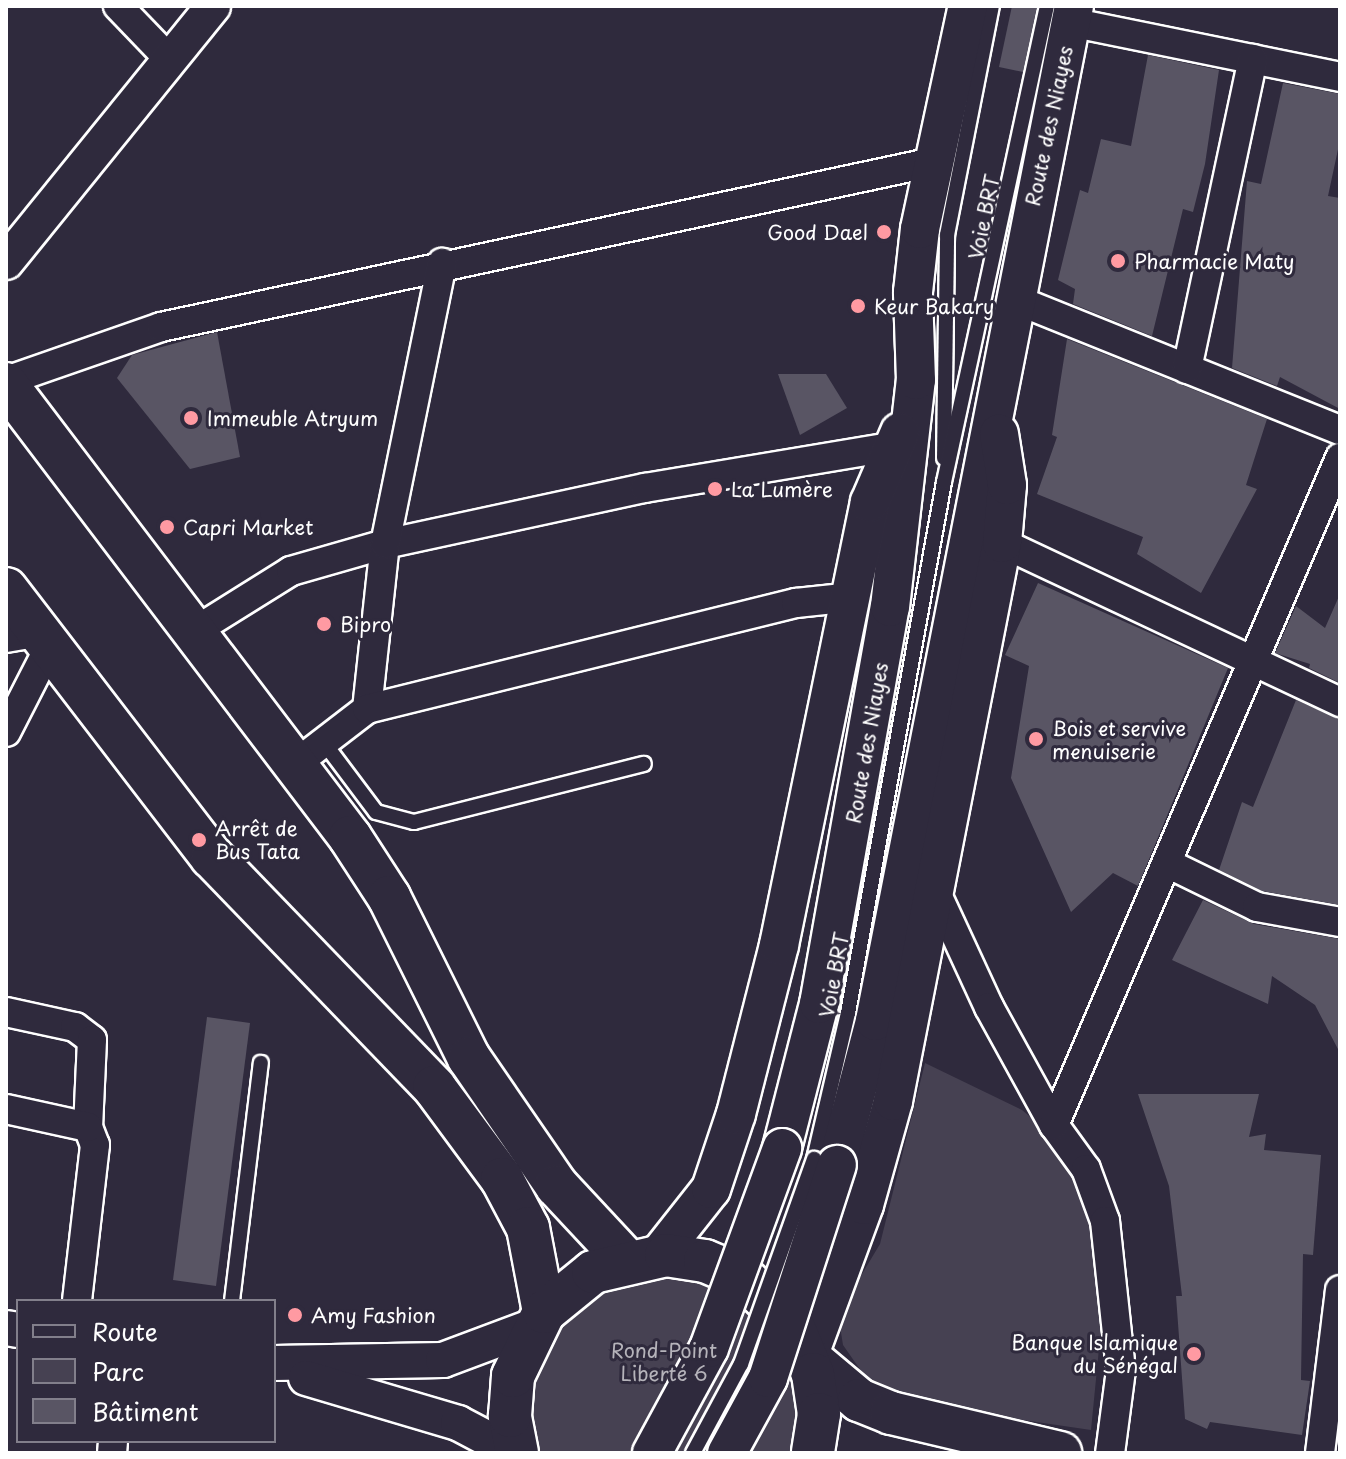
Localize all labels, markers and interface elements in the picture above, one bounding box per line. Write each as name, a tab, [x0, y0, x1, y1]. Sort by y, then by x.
street label: Route des Niayes	[1020, 43, 1078, 209]
street label: Voie BRT	[963, 172, 1005, 262]
place label: Good Dael	[767, 220, 868, 244]
marker: Good Dael	[875, 223, 893, 241]
place label: Pharmacie Maty	[1134, 249, 1295, 273]
marker: Pharmacie Maty	[1109, 252, 1127, 270]
place label: Keur Bakary	[874, 294, 994, 318]
marker: Keur Bakary	[849, 297, 867, 315]
place label: Immeuble Atryum	[207, 406, 379, 430]
marker: Immeuble Atryum	[182, 409, 200, 427]
place label: La Lumère	[731, 477, 833, 501]
marker: La Lumère	[706, 480, 724, 498]
place label: Capri Market	[183, 515, 313, 539]
marker: Capri Market	[158, 518, 176, 536]
place label: Bipro	[340, 612, 391, 636]
marker: Bipro	[315, 615, 333, 633]
street label: Route des Niayes	[841, 660, 893, 826]
place label: Bois et servive menuiserie	[1052, 716, 1189, 763]
marker: Bois et servive menuiserie	[1027, 730, 1045, 748]
place label: Arrêt de Bus Tata	[215, 816, 299, 863]
marker: Arrêt de Bus Tata	[190, 831, 208, 849]
street label: Voie BRT	[814, 930, 854, 1020]
legend	[16, 1299, 276, 1443]
place label: Amy Fashion	[311, 1303, 436, 1327]
marker: Amy Fashion	[286, 1306, 304, 1324]
text: Route	[92, 1313, 158, 1349]
place label: Banque Islamique du Sénégal	[1009, 1330, 1178, 1377]
park label: Rond-Point Liberté 6	[611, 1339, 717, 1386]
marker: Banque Islamique du Sénégal	[1185, 1345, 1203, 1363]
text: Parc	[92, 1353, 144, 1389]
text: Bâtiment	[92, 1393, 199, 1429]

